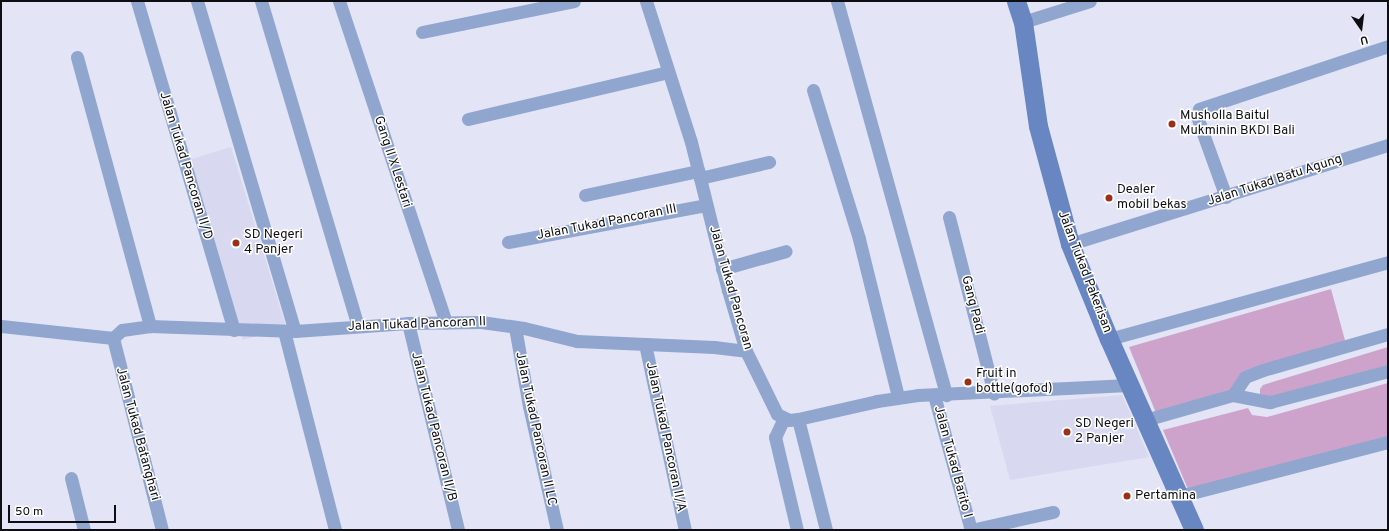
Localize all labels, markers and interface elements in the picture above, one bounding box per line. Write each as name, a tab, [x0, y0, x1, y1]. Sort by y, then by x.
north arrow	[1341, 8, 1381, 48]
text: U	[1358, 32, 1369, 47]
street label: Jalan Tukad Pancoran II/D	[155, 90, 215, 242]
place label: Musholla Baitul Mukminin BKDI Bali	[1180, 109, 1295, 140]
street label: Gang II X Lestari	[370, 114, 414, 210]
marker: Musholla Baitul Mukminin BKDI Bali	[1167, 119, 1177, 129]
street label: Jalan Tukad Batu Agung	[1205, 152, 1345, 210]
place label: Dealer mobil bekas	[1117, 183, 1187, 214]
marker: Dealer mobil bekas	[1104, 193, 1114, 203]
street label: Jalan Tukad Pancoran III	[536, 202, 678, 244]
street label: Jalan Tukad Pakerisan	[1053, 208, 1115, 336]
street label: Jalan Tukad Pancoran	[705, 224, 755, 352]
place label: SD Negeri 4 Panjer	[244, 228, 303, 259]
marker: SD Negeri 4 Panjer	[231, 238, 241, 248]
street label: Gang Padi	[957, 274, 987, 336]
street label: Jalan Tukad Pancoran II	[347, 315, 487, 335]
street label: Jalan Tukad Pancoran II LC	[511, 350, 559, 508]
street label: Jalan Tukad Pancoran II/B	[407, 351, 459, 503]
street label: Jalan Tukad Pancoran II/A	[641, 361, 689, 513]
street label: Jalan Tukad Batanghari	[112, 365, 162, 503]
place label: Fruit in bottle(gofod)	[976, 367, 1052, 398]
marker: Fruit in bottle(gofod)	[963, 377, 973, 387]
street label: Jalan Tukad Barito I	[929, 404, 975, 520]
place label: SD Negeri 2 Panjer	[1075, 417, 1134, 448]
marker: SD Negeri 2 Panjer	[1062, 427, 1072, 437]
place label: Pertamina	[1135, 488, 1196, 504]
marker: Pertamina	[1122, 491, 1132, 501]
scale bar	[10, 497, 118, 523]
text: 50 m	[15, 504, 43, 520]

